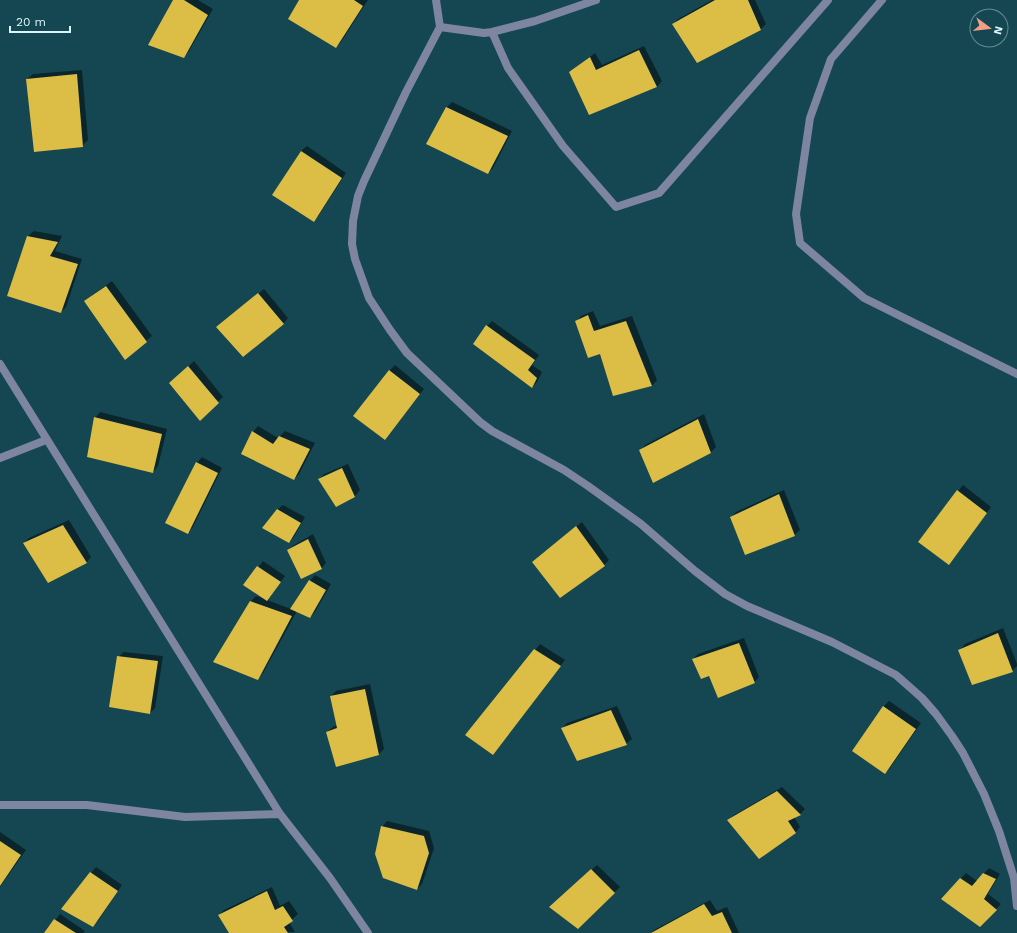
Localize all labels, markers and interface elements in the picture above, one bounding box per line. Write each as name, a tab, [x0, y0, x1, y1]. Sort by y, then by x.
scale bar	[10, 8, 70, 34]
north arrow	[969, 8, 1009, 48]
text: 20 m	[16, 15, 46, 29]
text: N	[991, 25, 1006, 36]

